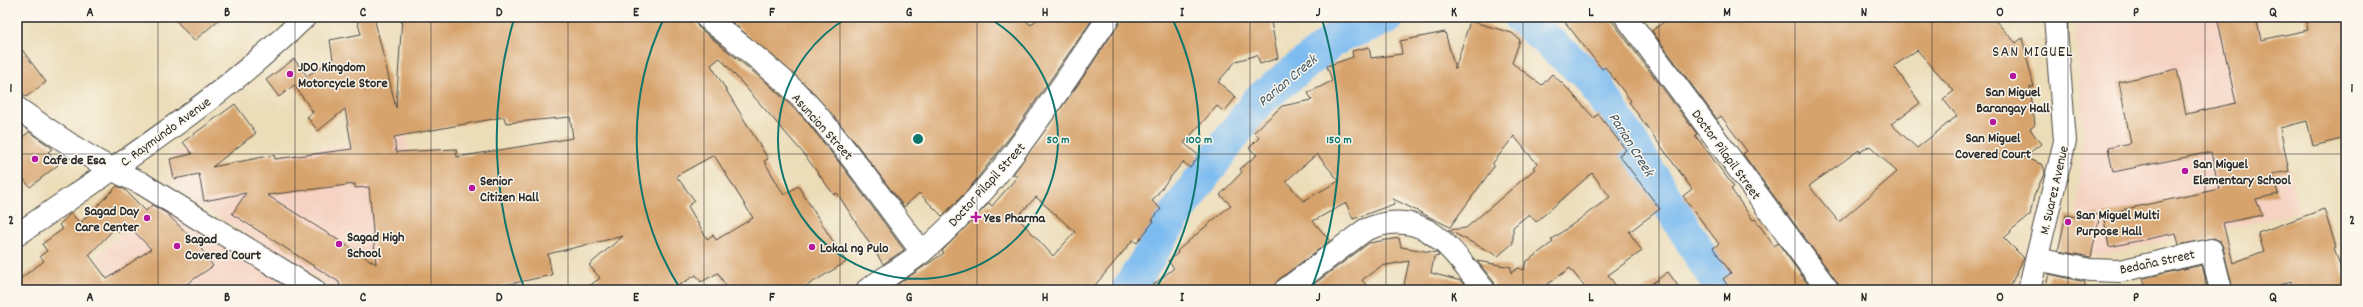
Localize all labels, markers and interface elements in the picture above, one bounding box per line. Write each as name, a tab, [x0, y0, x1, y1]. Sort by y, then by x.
text: A	[86, 4, 94, 23]
text: B	[224, 4, 230, 23]
text: C	[360, 4, 367, 23]
text: D	[496, 4, 503, 23]
text: E	[633, 4, 640, 23]
text: F	[769, 4, 775, 23]
text: G	[906, 4, 913, 23]
text: H	[1042, 4, 1049, 23]
text: I	[1180, 4, 1185, 23]
text: J	[1316, 4, 1321, 23]
text: K	[1451, 4, 1457, 23]
text: L	[1588, 4, 1594, 23]
text: M	[1723, 4, 1731, 23]
text: N	[1861, 4, 1867, 23]
text: O	[1996, 4, 2004, 23]
text: P	[2133, 4, 2139, 23]
text: Q	[2269, 4, 2277, 23]
district label: SAN MIGUEL	[1992, 41, 2074, 64]
water label: Parian Creek	[1254, 49, 1324, 113]
place label: JDO Kingdom Motorcycle Store	[298, 58, 388, 94]
marker: JDO Kingdom Motorcycle Store	[285, 69, 295, 79]
marker: San Miguel Barangay Hall	[2008, 71, 2018, 81]
text: 1	[10, 80, 13, 99]
text: 1	[2351, 80, 2354, 99]
place label: San Miguel Barangay Hall	[1976, 83, 2050, 119]
street label: Asuncion Street	[786, 89, 857, 165]
street label: C. Raymundo Avenue	[117, 93, 216, 172]
street label: Doctor Pilapil Street	[1686, 106, 1765, 204]
water label: Parian Creek	[1602, 109, 1660, 183]
marker: San Miguel Covered Court	[1988, 117, 1998, 127]
place label: San Miguel Covered Court	[1955, 129, 2032, 165]
centre of rings	[911, 132, 925, 146]
text: 50 m	[1046, 132, 1070, 149]
text: 100 m	[1186, 132, 1212, 149]
text: 150 m	[1326, 132, 1352, 149]
street label: Doctor Pilapil Street	[944, 139, 1031, 232]
street label: M. Suarez Avenue	[2035, 144, 2075, 237]
place label: Cafe de Esa	[43, 151, 107, 171]
marker: Cafe de Esa	[30, 154, 40, 164]
place label: San Miguel Elementary School	[2193, 155, 2292, 191]
marker: San Miguel Elementary School	[2180, 166, 2190, 176]
place label: Senior Citizen Hall	[480, 172, 539, 208]
marker: Senior Citizen Hall	[467, 183, 477, 193]
place label: Sagad Day Care Center	[75, 202, 140, 238]
place label: San Miguel Multi Purpose Hall	[2076, 206, 2160, 242]
place label: Yes Pharma	[983, 209, 1047, 229]
text: 2	[8, 212, 14, 231]
marker: Yes Pharma	[971, 212, 981, 222]
text: 2	[2349, 212, 2355, 231]
marker: Sagad Day Care Center	[142, 213, 152, 223]
marker: San Miguel Multi Purpose Hall	[2063, 217, 2073, 227]
place label: Sagad High School	[347, 228, 405, 264]
place label: Sagad Covered Court	[185, 230, 262, 266]
marker: Sagad High School	[334, 239, 344, 249]
place label: Lokal ng Pulo	[820, 239, 889, 259]
marker: Sagad Covered Court	[172, 241, 182, 251]
marker: Lokal ng Pulo	[807, 242, 817, 252]
street label: Bedaña Street	[2118, 245, 2197, 281]
text: A	[86, 289, 94, 307]
text: B	[224, 289, 230, 307]
text: C	[360, 289, 367, 307]
text: D	[496, 289, 503, 307]
text: E	[633, 289, 640, 307]
text: F	[769, 289, 775, 307]
text: G	[906, 289, 913, 307]
text: H	[1042, 289, 1049, 307]
text: I	[1180, 289, 1185, 307]
text: J	[1316, 289, 1321, 307]
text: K	[1451, 289, 1457, 307]
text: L	[1588, 289, 1594, 307]
text: M	[1723, 289, 1731, 307]
text: N	[1861, 289, 1867, 307]
text: O	[1996, 289, 2004, 307]
text: P	[2133, 289, 2139, 307]
text: Q	[2269, 289, 2277, 307]

